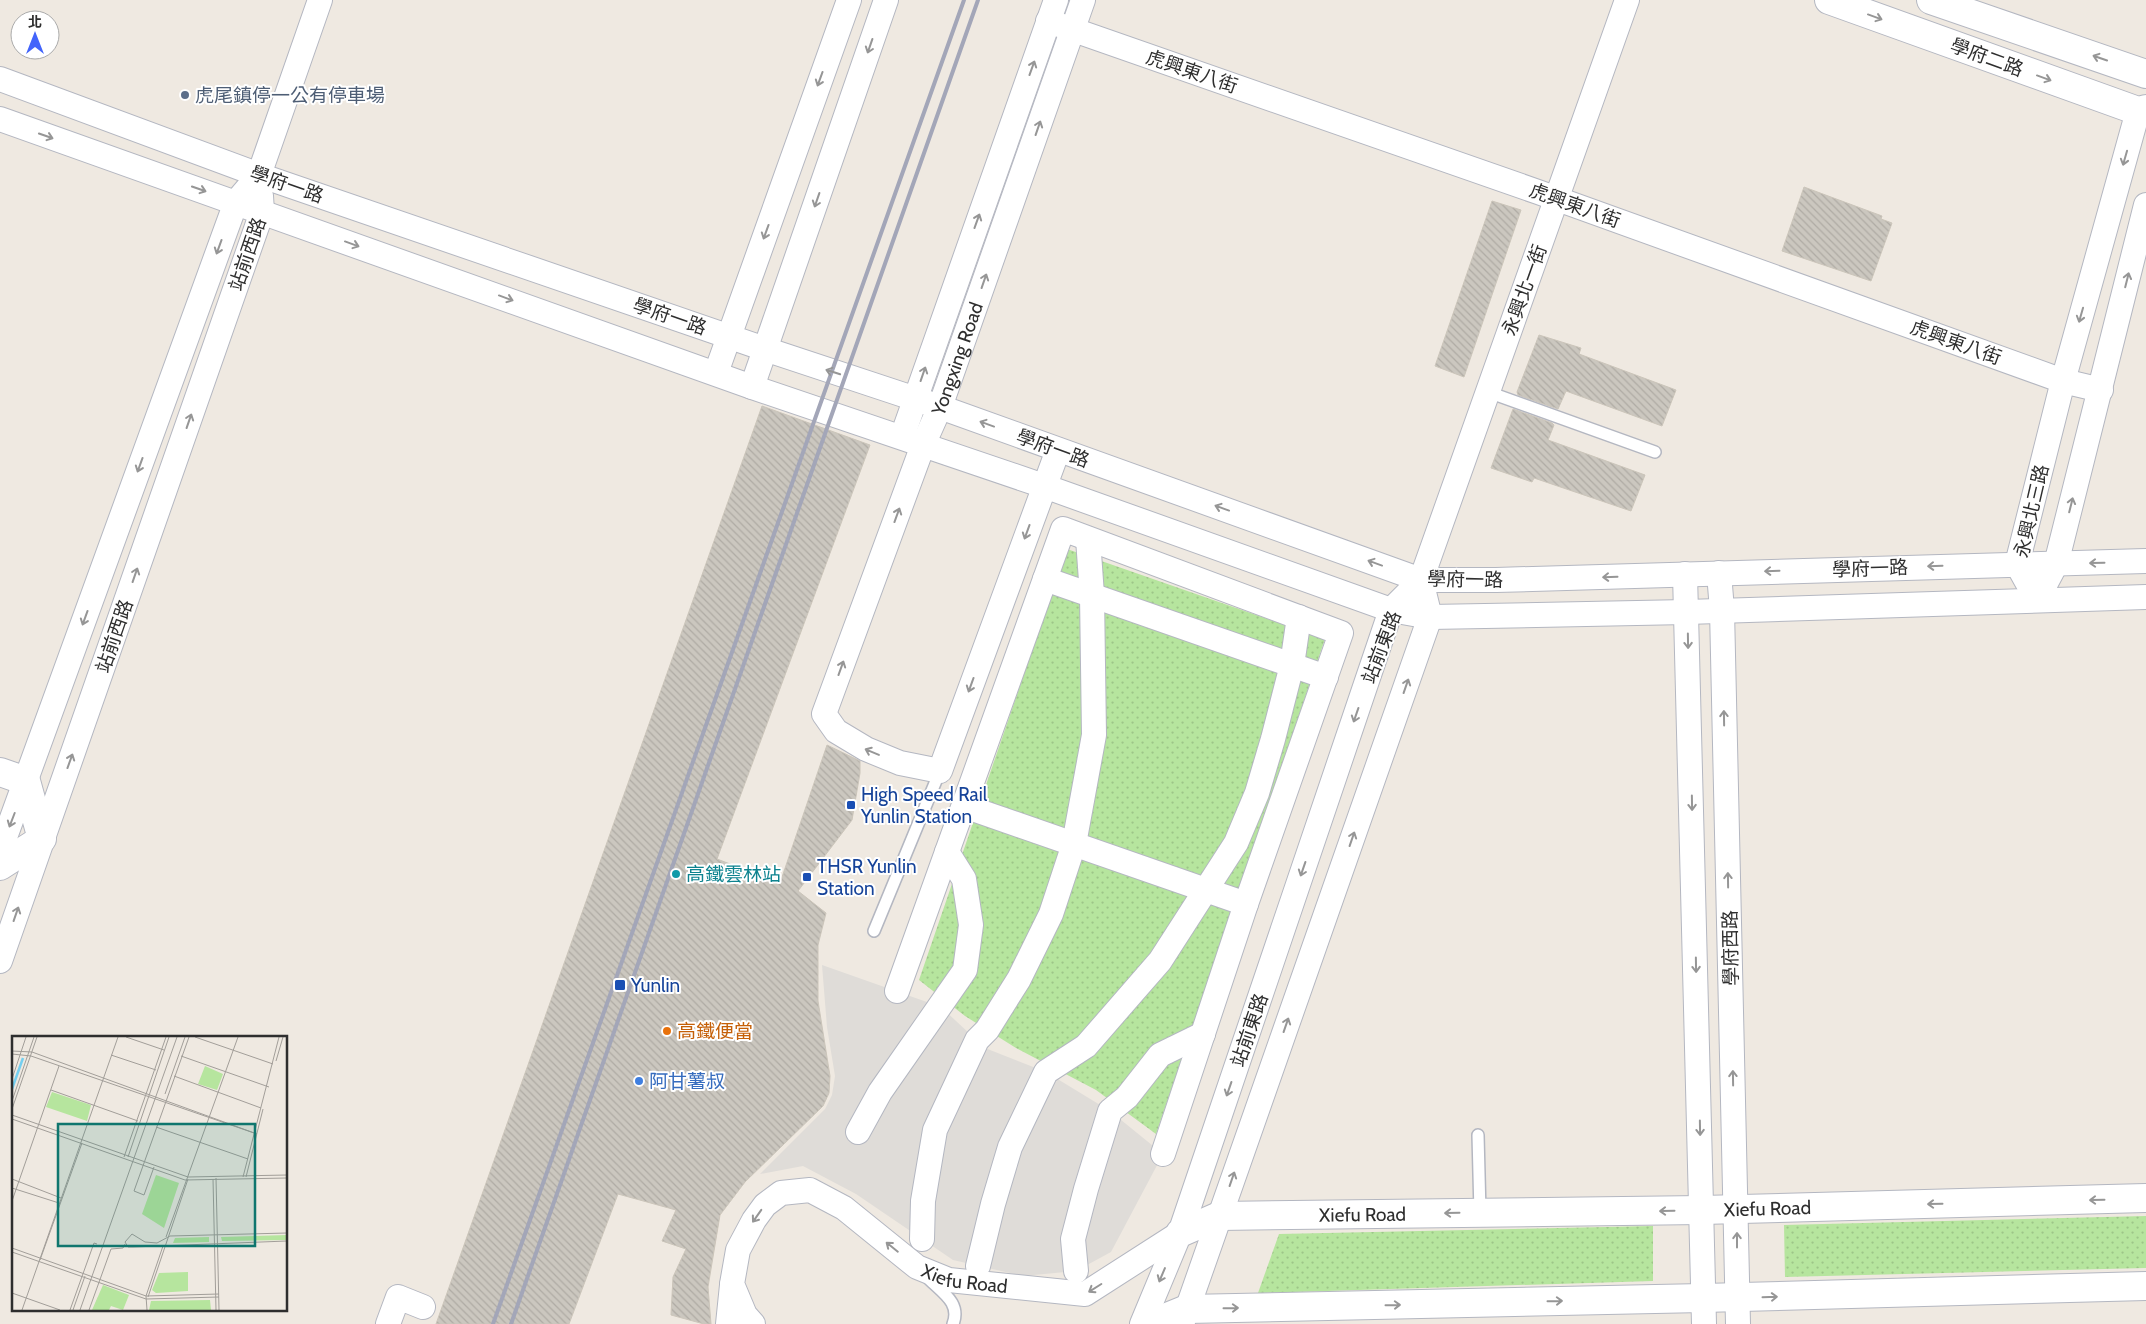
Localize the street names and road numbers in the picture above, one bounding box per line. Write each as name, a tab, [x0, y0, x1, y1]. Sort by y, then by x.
street label: 學府二路	[1947, 34, 2026, 81]
street label: 虎興東八街	[1143, 45, 1241, 98]
street label: 學府一路	[247, 161, 327, 208]
street label: 虎興東八街	[1526, 178, 1623, 233]
street label: 站前西路	[224, 214, 271, 294]
street label: 永興北一街	[1497, 242, 1552, 339]
street label: 學府一路	[630, 293, 710, 340]
street label: Yongxing Road	[926, 299, 988, 420]
street label: 虎興東八街	[1907, 315, 2004, 370]
street label: 學府一路	[1013, 425, 1092, 472]
street label: 永興北三路	[2010, 462, 2053, 560]
street label: 學府一路	[1832, 556, 1908, 581]
street label: 學府一路	[1427, 567, 1503, 592]
street label: 站前西路	[91, 596, 138, 676]
street label: 站前東路	[1357, 608, 1406, 687]
street label: 學府西路	[1718, 910, 1743, 986]
street label: 站前東路	[1226, 990, 1273, 1070]
street label: Xiefu Road	[1723, 1196, 1811, 1221]
street label: Xiefu Road	[1319, 1203, 1406, 1227]
street label: Xiefu Road	[918, 1259, 1009, 1298]

